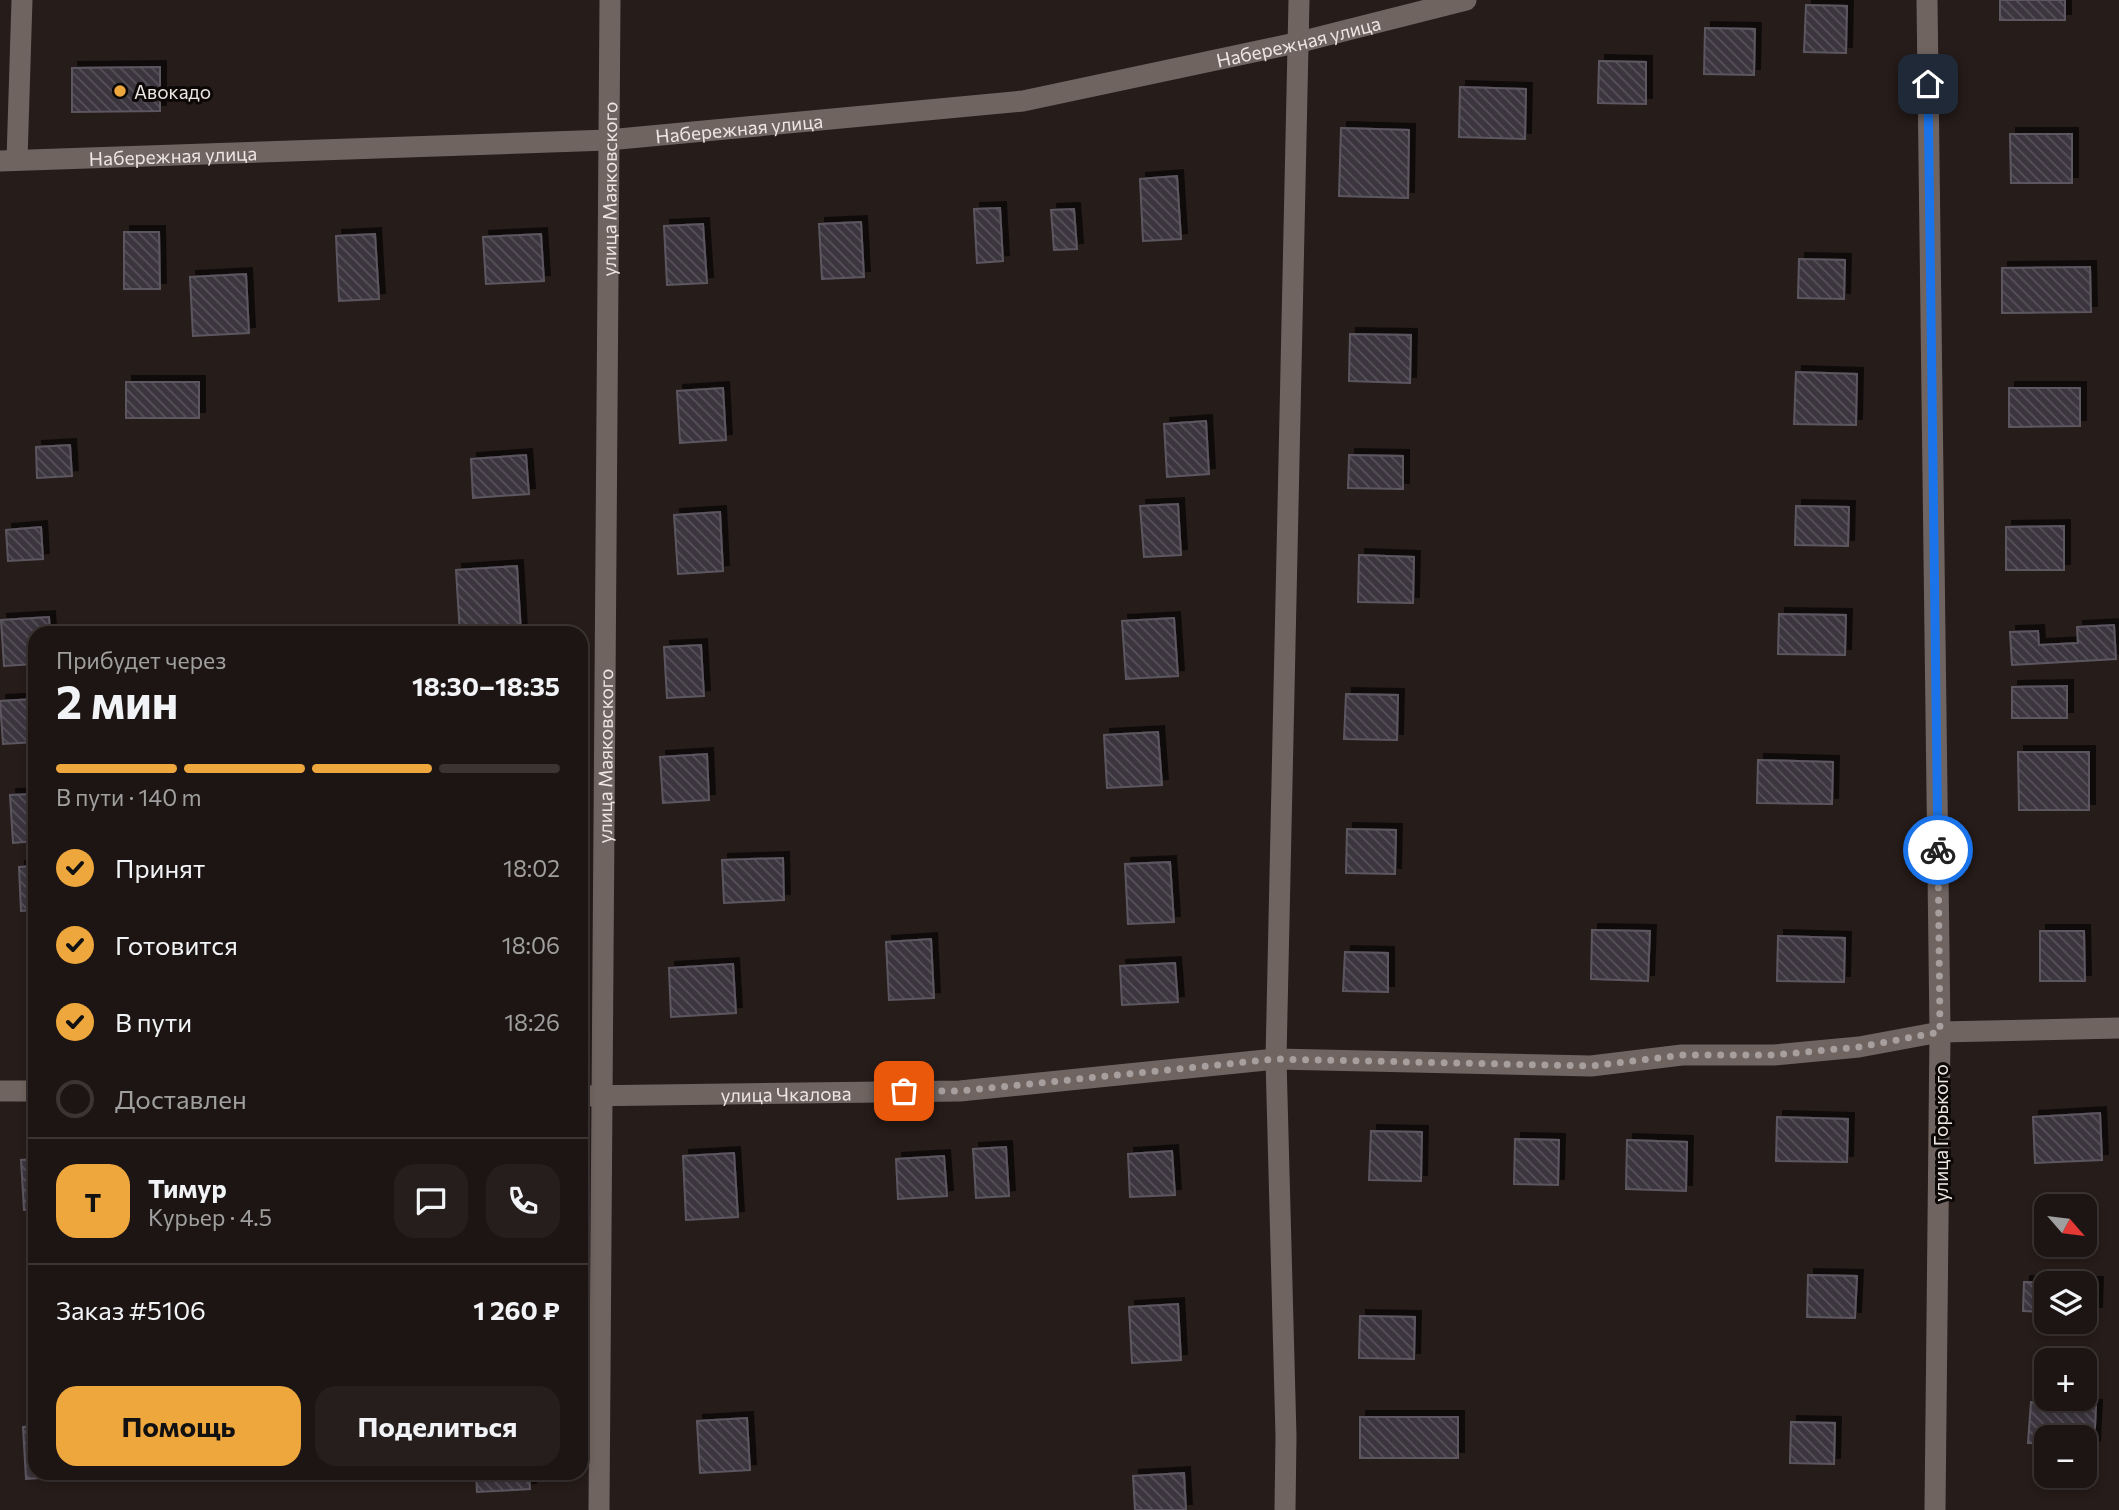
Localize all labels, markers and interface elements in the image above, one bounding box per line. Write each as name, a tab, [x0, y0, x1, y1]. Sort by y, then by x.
street label: Набережная улица	[1214, 11, 1383, 71]
pin	[1898, 54, 1958, 114]
icon: home	[1909, 65, 1947, 103]
place label: Авокадо	[134, 80, 211, 103]
marker: Авокадо	[112, 83, 128, 99]
street label: улица Маяковского	[596, 102, 621, 277]
street label: Набережная улица	[654, 108, 824, 147]
street label: Набережная улица	[88, 141, 257, 169]
text: Прибудет через	[56, 646, 226, 674]
street label: улица Маяковского	[592, 669, 617, 843]
text: 18:30–18:35	[412, 670, 560, 701]
text: 2 мин	[56, 672, 178, 728]
text: В пути · 140 m	[56, 783, 202, 811]
courier	[1903, 815, 1973, 885]
icon: bike	[1919, 831, 1957, 869]
icon: check	[56, 849, 94, 887]
text: Принят	[115, 852, 205, 883]
text: 18:02	[503, 854, 560, 882]
icon: check	[56, 926, 94, 964]
text: Готовится	[115, 929, 238, 960]
text: 18:06	[502, 931, 560, 959]
icon: check	[56, 1003, 94, 1041]
text: В пути	[115, 1006, 192, 1037]
text: 18:26	[504, 1008, 560, 1036]
pin	[874, 1061, 934, 1121]
street label: улица Горького	[1929, 1064, 1952, 1202]
icon: bag	[885, 1072, 923, 1110]
street label: улица Чкалова	[720, 1081, 852, 1106]
text: Доставлен	[115, 1083, 247, 1114]
button: chat	[394, 1164, 468, 1238]
button: phone	[486, 1164, 560, 1238]
text: Тимур	[148, 1172, 227, 1203]
text: Т	[85, 1186, 101, 1217]
north arrow	[2034, 1194, 2096, 1256]
map controls	[2034, 1194, 2097, 1488]
text: Курьер · 4.5	[148, 1203, 272, 1231]
button: layers	[2034, 1271, 2097, 1334]
text: Заказ #5106	[56, 1294, 206, 1325]
text: 1 260 ₽	[473, 1294, 560, 1325]
button: +	[2034, 1348, 2097, 1411]
button: Помощь	[56, 1386, 301, 1466]
button: Поделиться	[315, 1386, 560, 1466]
button: −	[2034, 1425, 2097, 1488]

